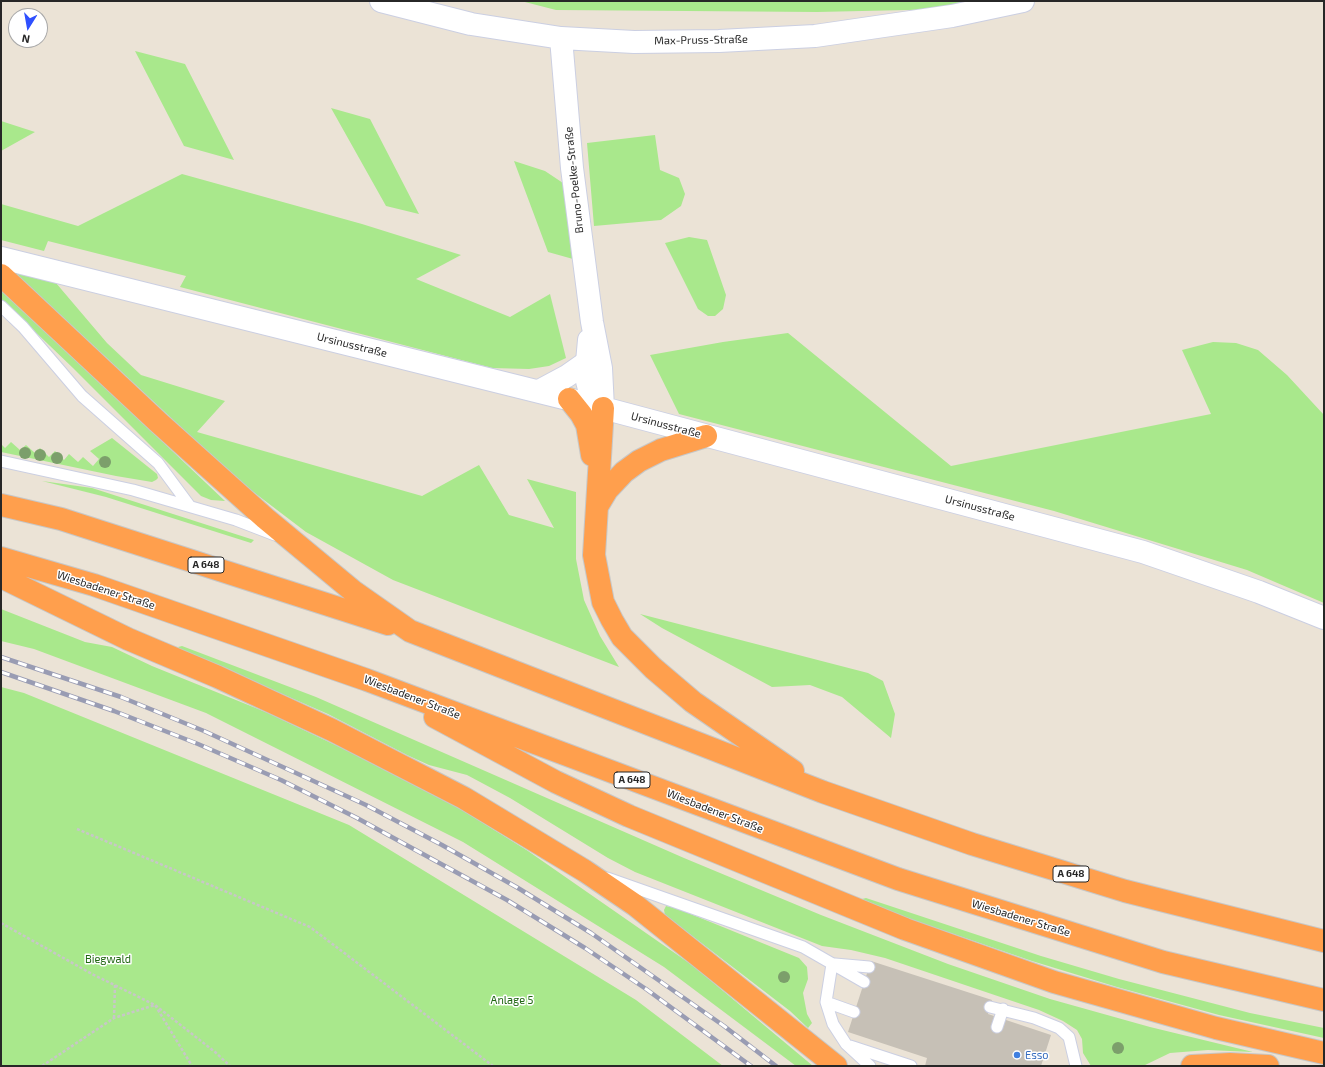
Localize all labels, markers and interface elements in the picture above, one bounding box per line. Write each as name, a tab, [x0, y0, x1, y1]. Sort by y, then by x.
north arrow	[8, 8, 48, 48]
text: N	[21, 32, 31, 46]
street label: Max-Pruss-Straße	[654, 33, 748, 47]
street label: Bruno-Poelke-Straße	[562, 126, 586, 234]
street label: Ursinusstraße	[316, 330, 388, 360]
street label: Ursinusstraße	[630, 409, 702, 441]
street label: Ursinusstraße	[944, 492, 1016, 524]
road number: A 648	[188, 557, 224, 573]
street label: Wiesbadener Straße	[55, 568, 157, 612]
street label: Wiesbadener Straße	[362, 672, 462, 722]
road number: A 648	[614, 772, 650, 788]
street label: Wiesbadener Straße	[665, 786, 765, 836]
road number: A 648	[1053, 866, 1089, 882]
street label: Wiesbadener Straße	[970, 897, 1072, 939]
park label: Biegwald	[85, 952, 131, 966]
park label: Anlage 5	[491, 993, 533, 1007]
place label: Esso	[1025, 1048, 1049, 1062]
marker: Esso	[1012, 1050, 1022, 1060]

